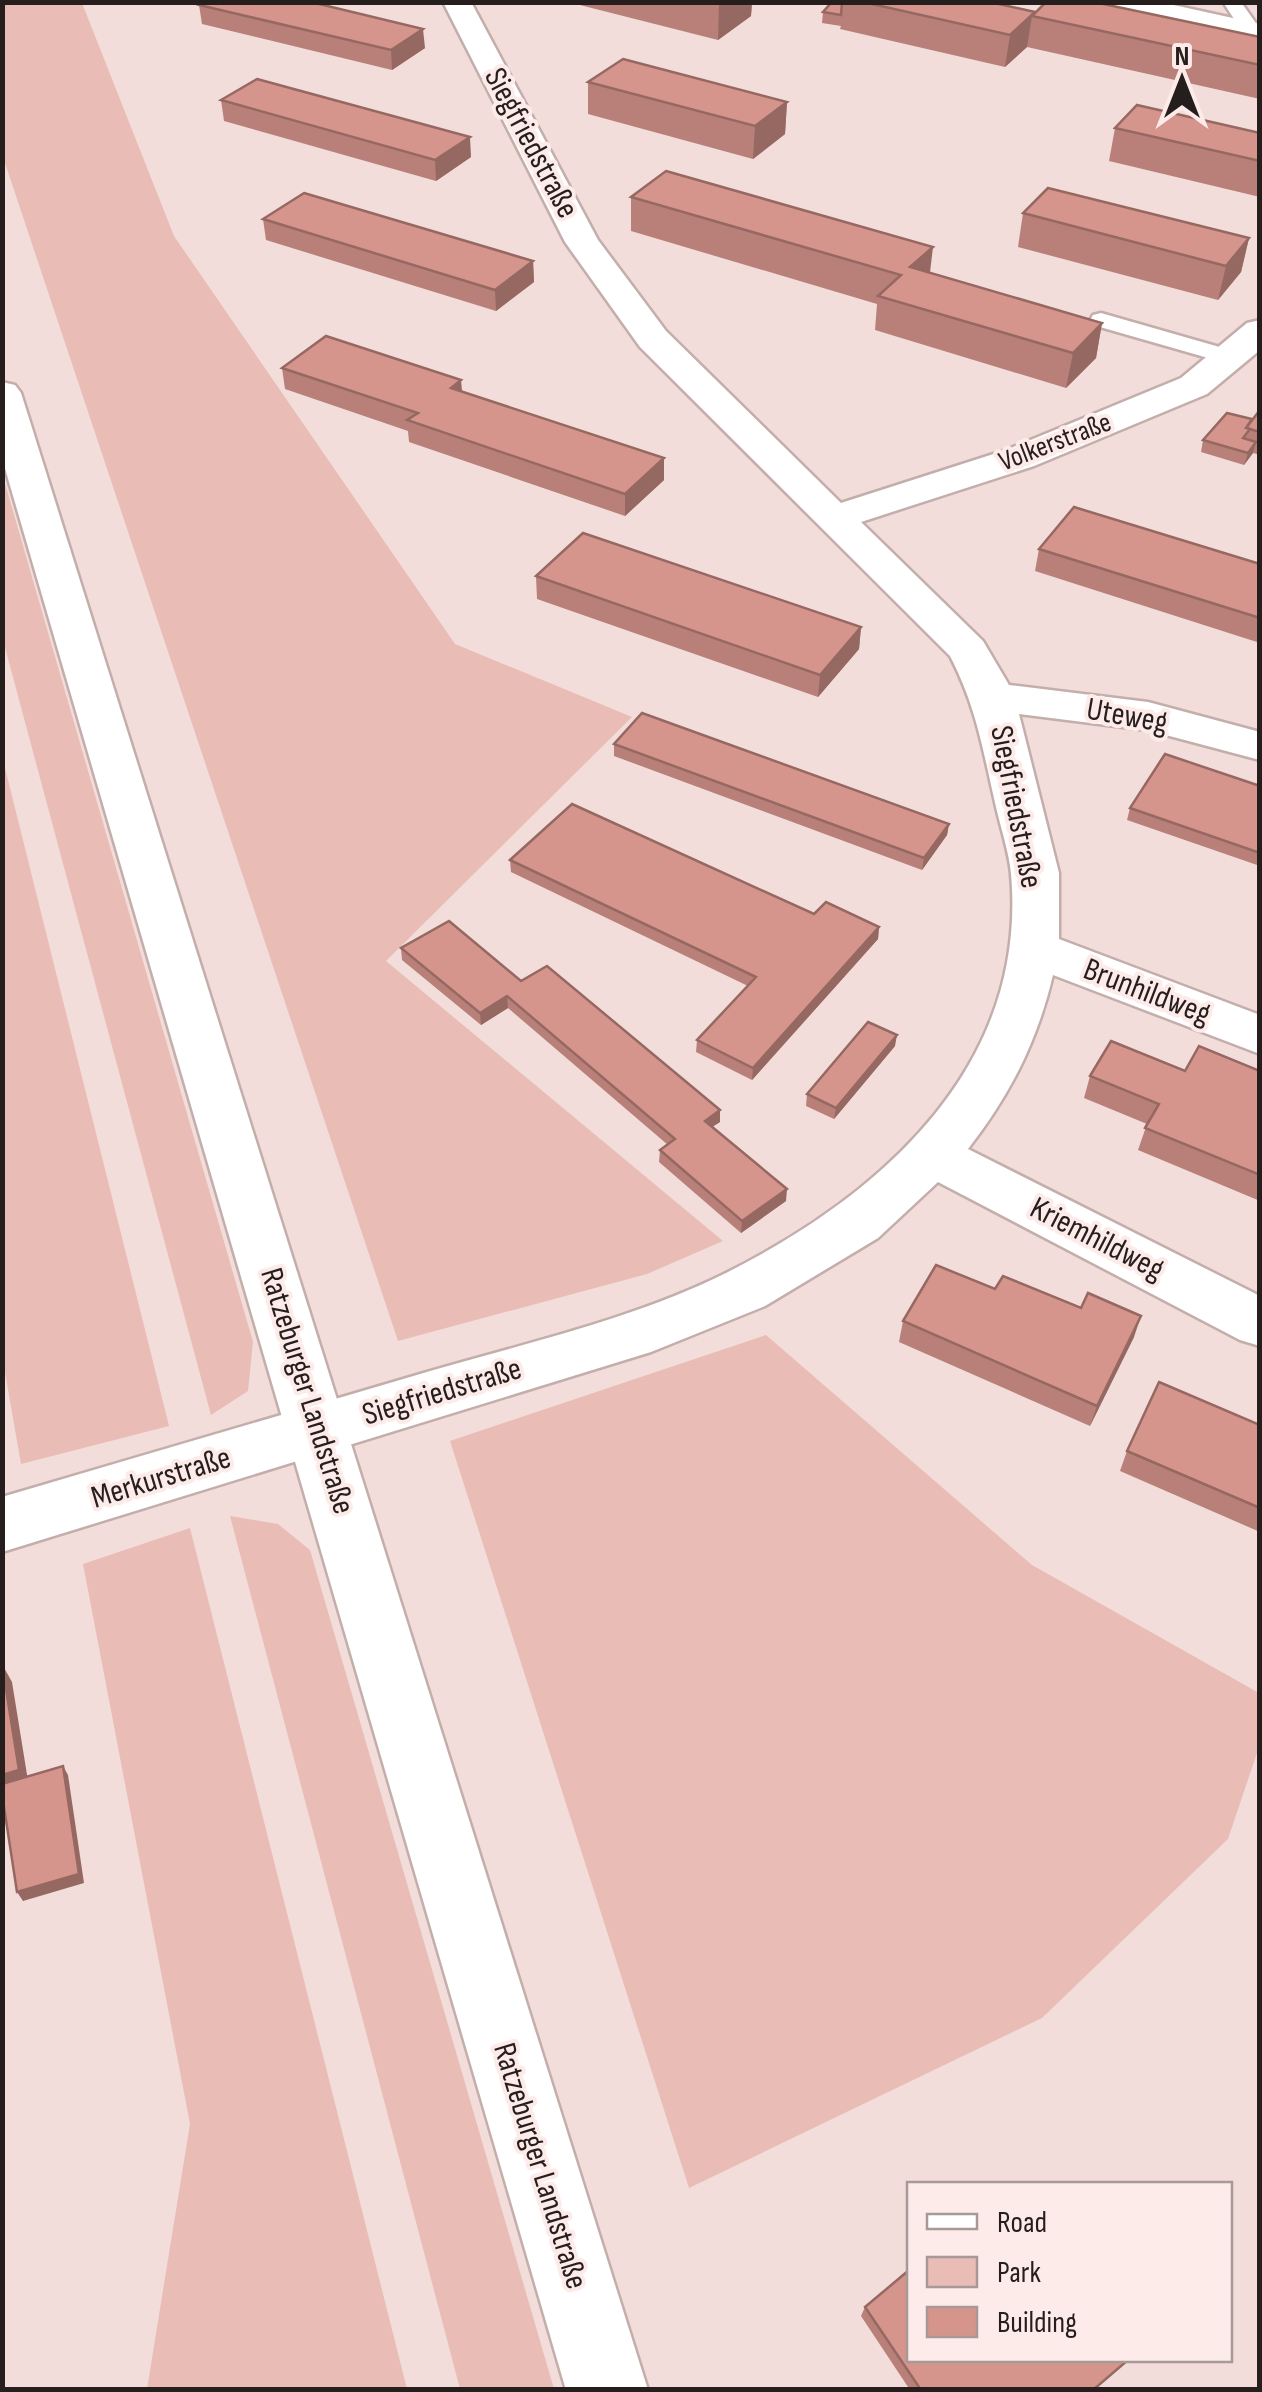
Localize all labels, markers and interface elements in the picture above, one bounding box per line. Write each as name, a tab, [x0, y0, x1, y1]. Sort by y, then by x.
north arrow	[1132, 30, 1232, 130]
text: N	[1175, 40, 1189, 73]
street label: Siegfriedstraße	[475, 61, 587, 225]
street label: Volkerstraße	[994, 406, 1116, 478]
street label: Uteweg	[1083, 690, 1171, 742]
street label: Siegfriedstraße	[981, 723, 1051, 891]
street label: Brunhildweg	[1078, 950, 1216, 1034]
street label: Kriemhildweg	[1023, 1189, 1171, 1289]
street label: Ratzeburger Landstraße	[251, 1263, 363, 1519]
street label: Siegfriedstraße	[358, 1349, 526, 1435]
street label: Merkurstraße	[86, 1438, 236, 1518]
street label: Ratzeburger Landstraße	[484, 2038, 596, 2294]
legend	[907, 2182, 1232, 2362]
text: Road	[997, 2205, 1047, 2241]
text: Park	[997, 2255, 1041, 2291]
text: Building	[997, 2305, 1077, 2341]

